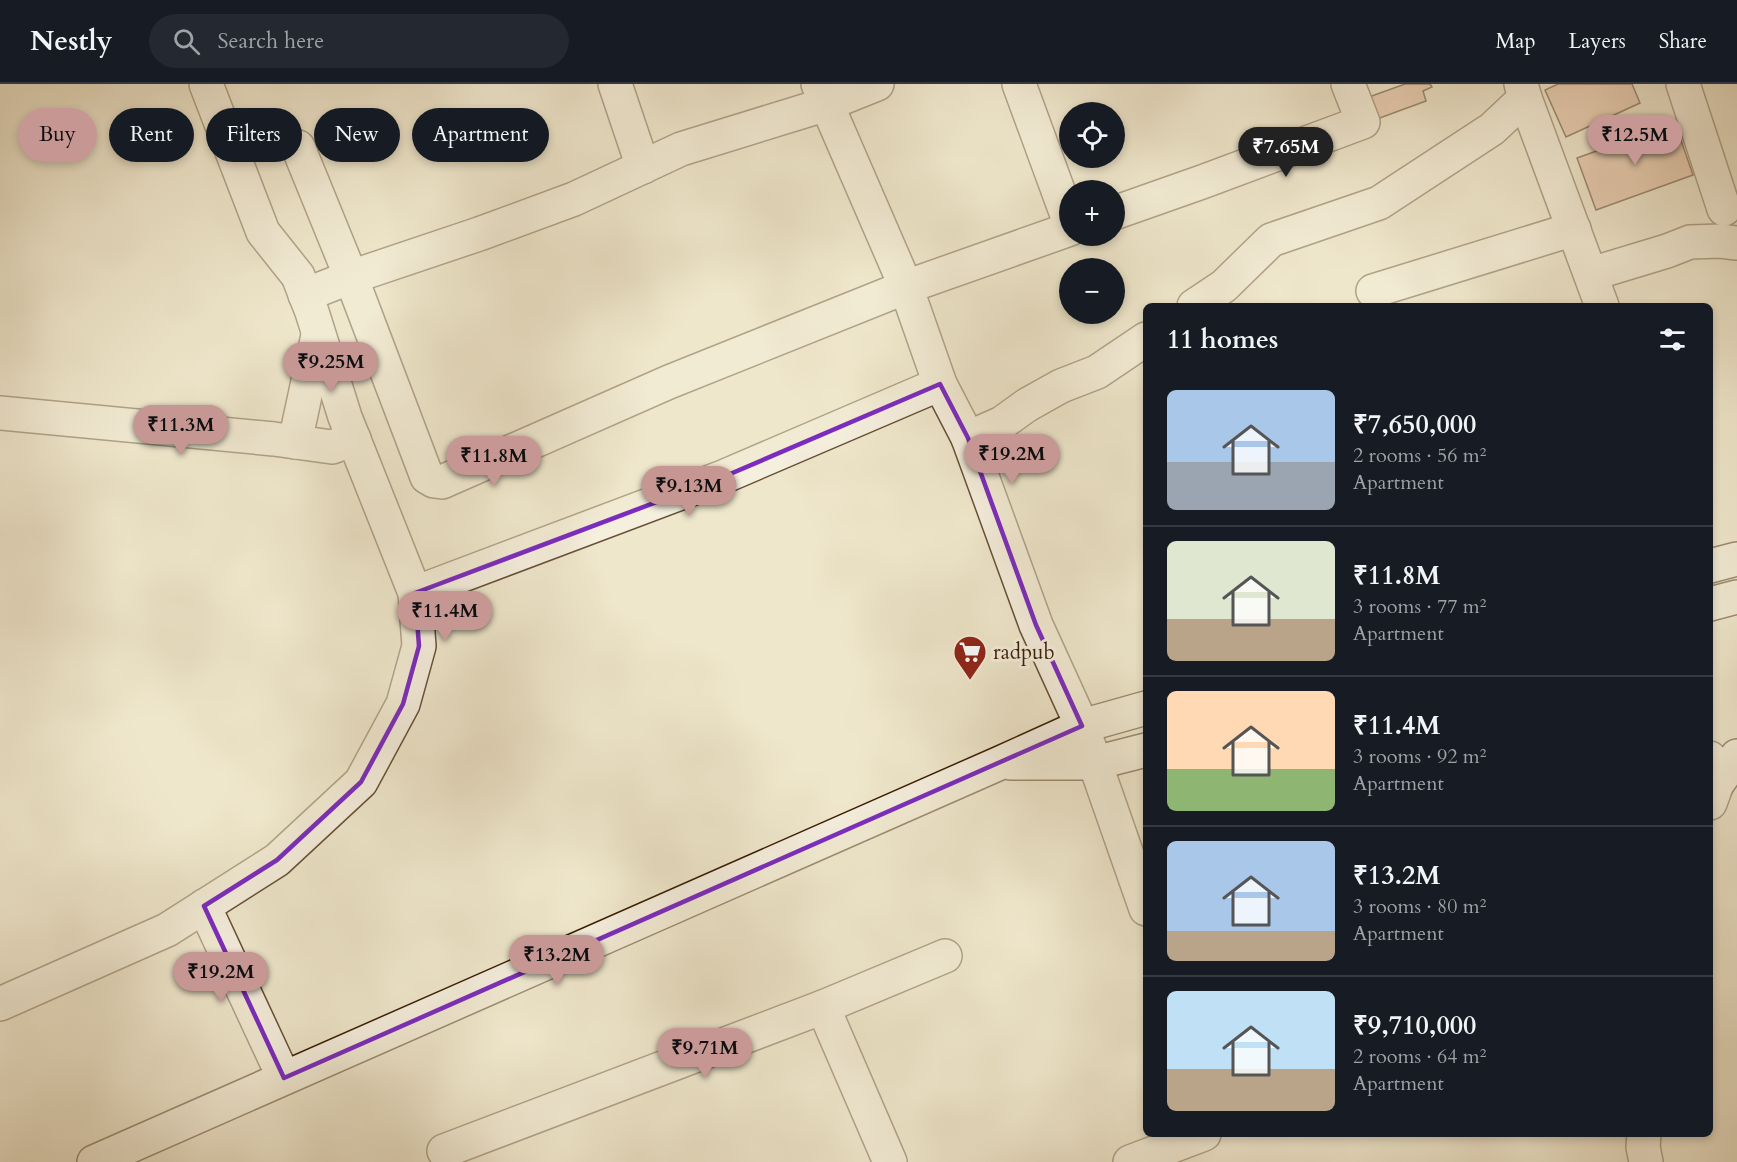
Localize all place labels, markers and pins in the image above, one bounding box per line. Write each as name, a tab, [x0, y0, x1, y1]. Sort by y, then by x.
pin: ₹12.5M	[1586, 115, 1684, 166]
pin: ₹7.65M	[1237, 127, 1335, 178]
pin: ₹9.25M	[282, 342, 380, 393]
pin: ₹11.3M	[132, 405, 230, 456]
pin: ₹19.2M	[963, 434, 1061, 485]
pin: ₹11.8M	[445, 436, 543, 487]
pin: ₹9.13M	[640, 466, 738, 517]
pin: ₹11.4M	[396, 591, 494, 642]
supermarket icon: radpub	[952, 634, 988, 681]
place label: radpub	[993, 638, 1055, 667]
pin: ₹13.2M	[508, 935, 606, 986]
pin: ₹19.2M	[172, 952, 270, 1003]
pin: ₹9.71M	[656, 1028, 754, 1079]

